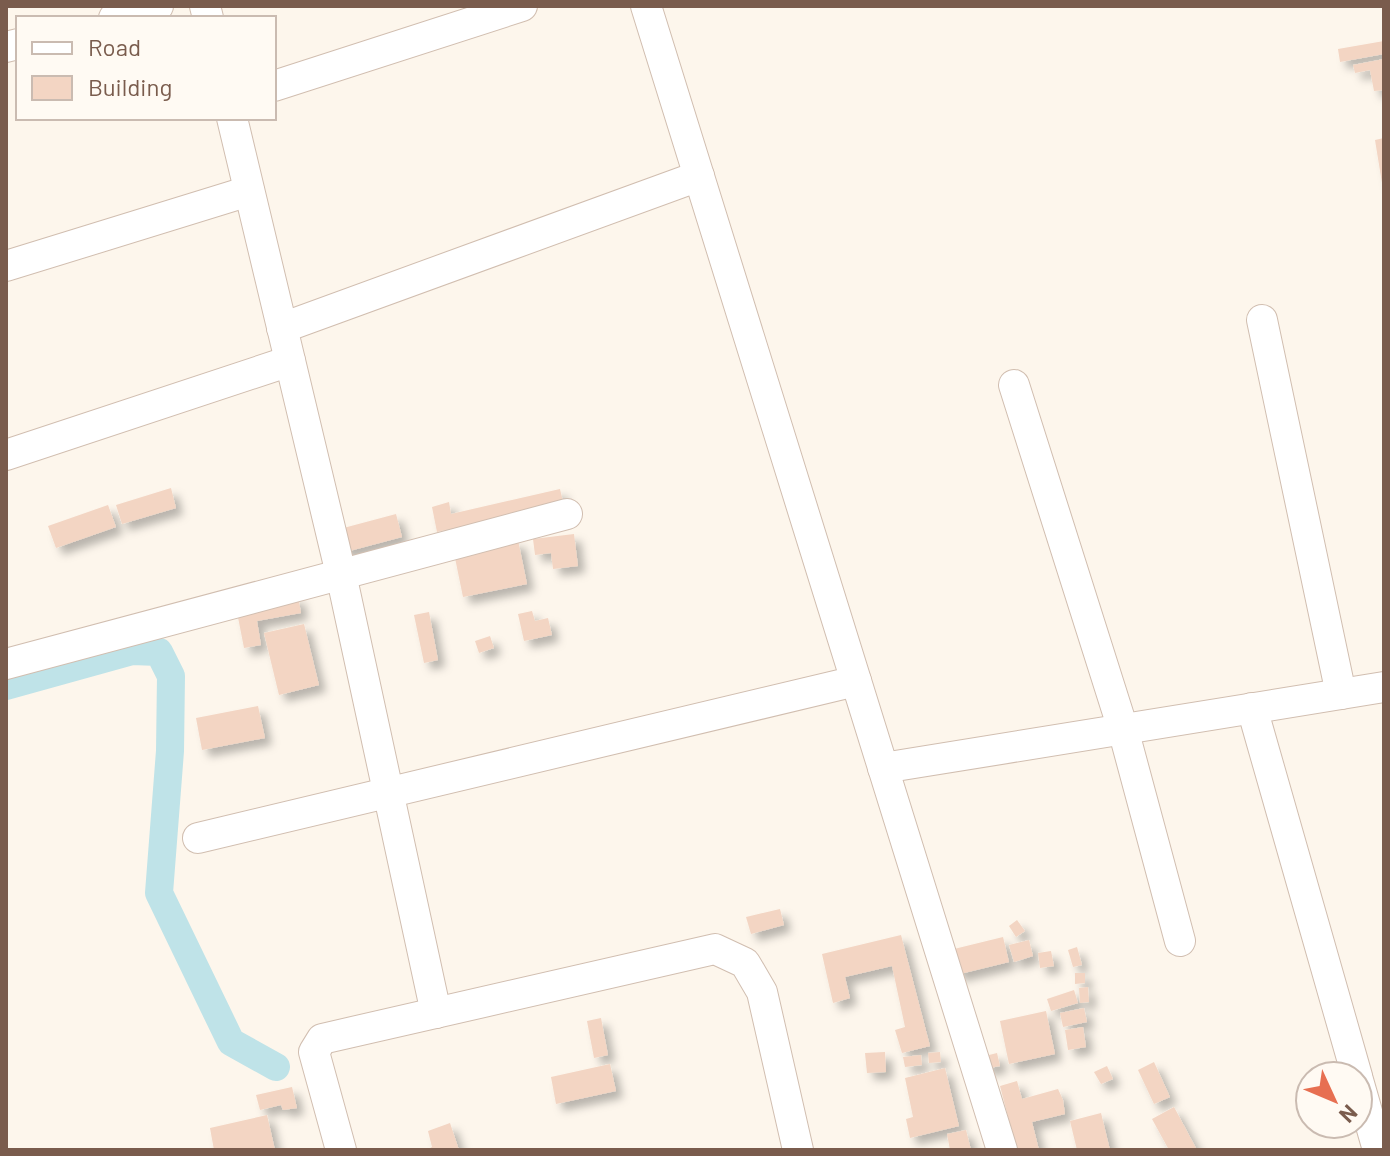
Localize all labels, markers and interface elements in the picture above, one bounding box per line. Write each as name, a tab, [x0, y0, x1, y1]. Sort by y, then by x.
legend	[16, 16, 276, 120]
text: Road	[88, 32, 141, 61]
text: Building	[88, 72, 172, 101]
north arrow	[1294, 1060, 1374, 1140]
text: N	[1335, 1100, 1364, 1129]

